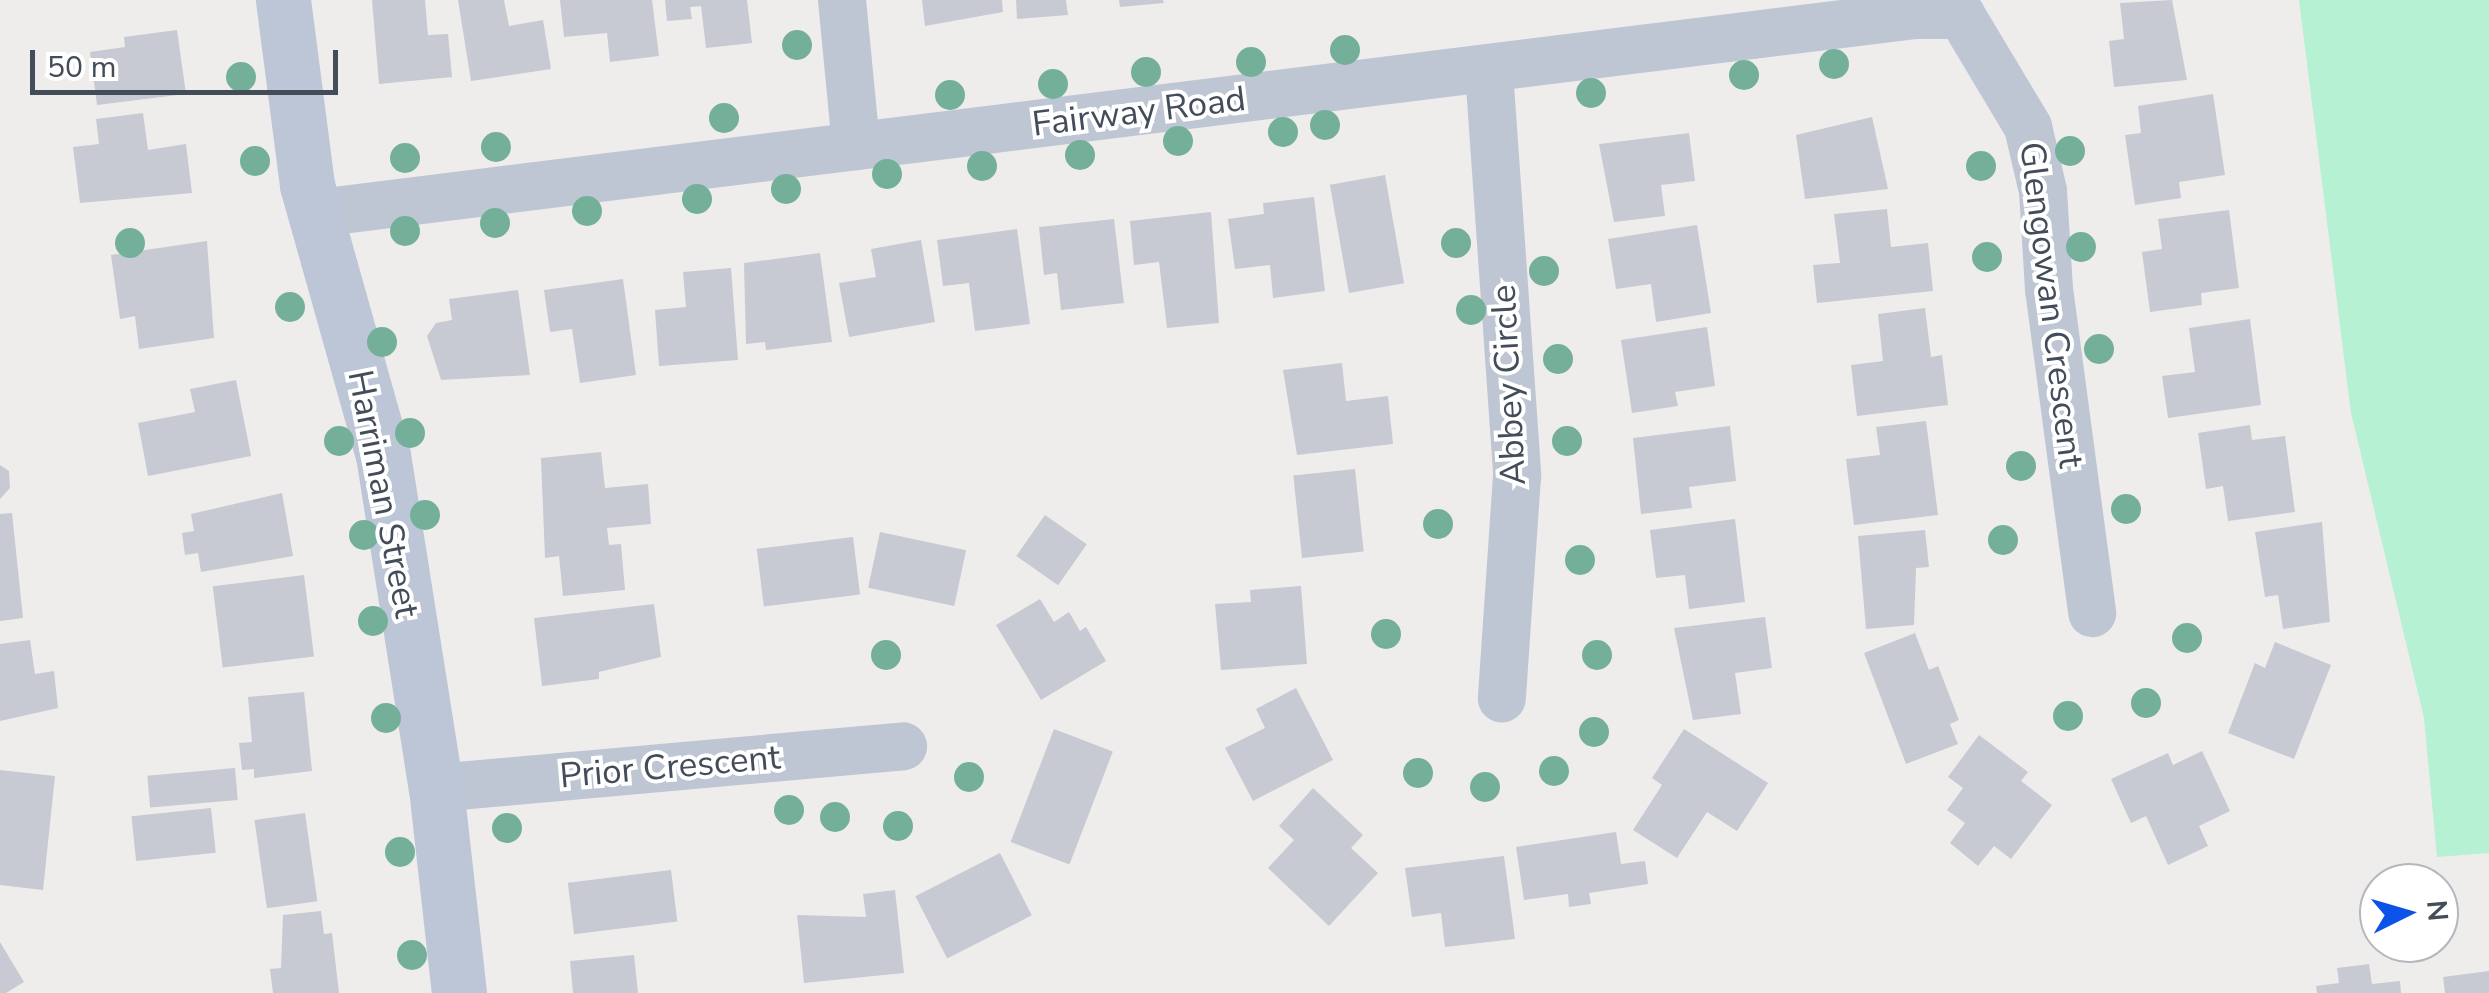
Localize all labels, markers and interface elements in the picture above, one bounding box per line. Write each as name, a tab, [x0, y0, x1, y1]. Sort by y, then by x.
scale bar	[35, 30, 342, 92]
text: 50 m	[47, 47, 116, 88]
street label: Fairway Road	[1030, 78, 1248, 146]
street label: Glengowan Crescent	[2010, 140, 2092, 470]
street label: Abbey Circle	[1483, 284, 1535, 486]
street label: Harriman Street	[338, 367, 428, 621]
street label: Prior Crescent	[558, 736, 782, 798]
north arrow	[2359, 863, 2459, 963]
text: N	[2417, 898, 2457, 923]

